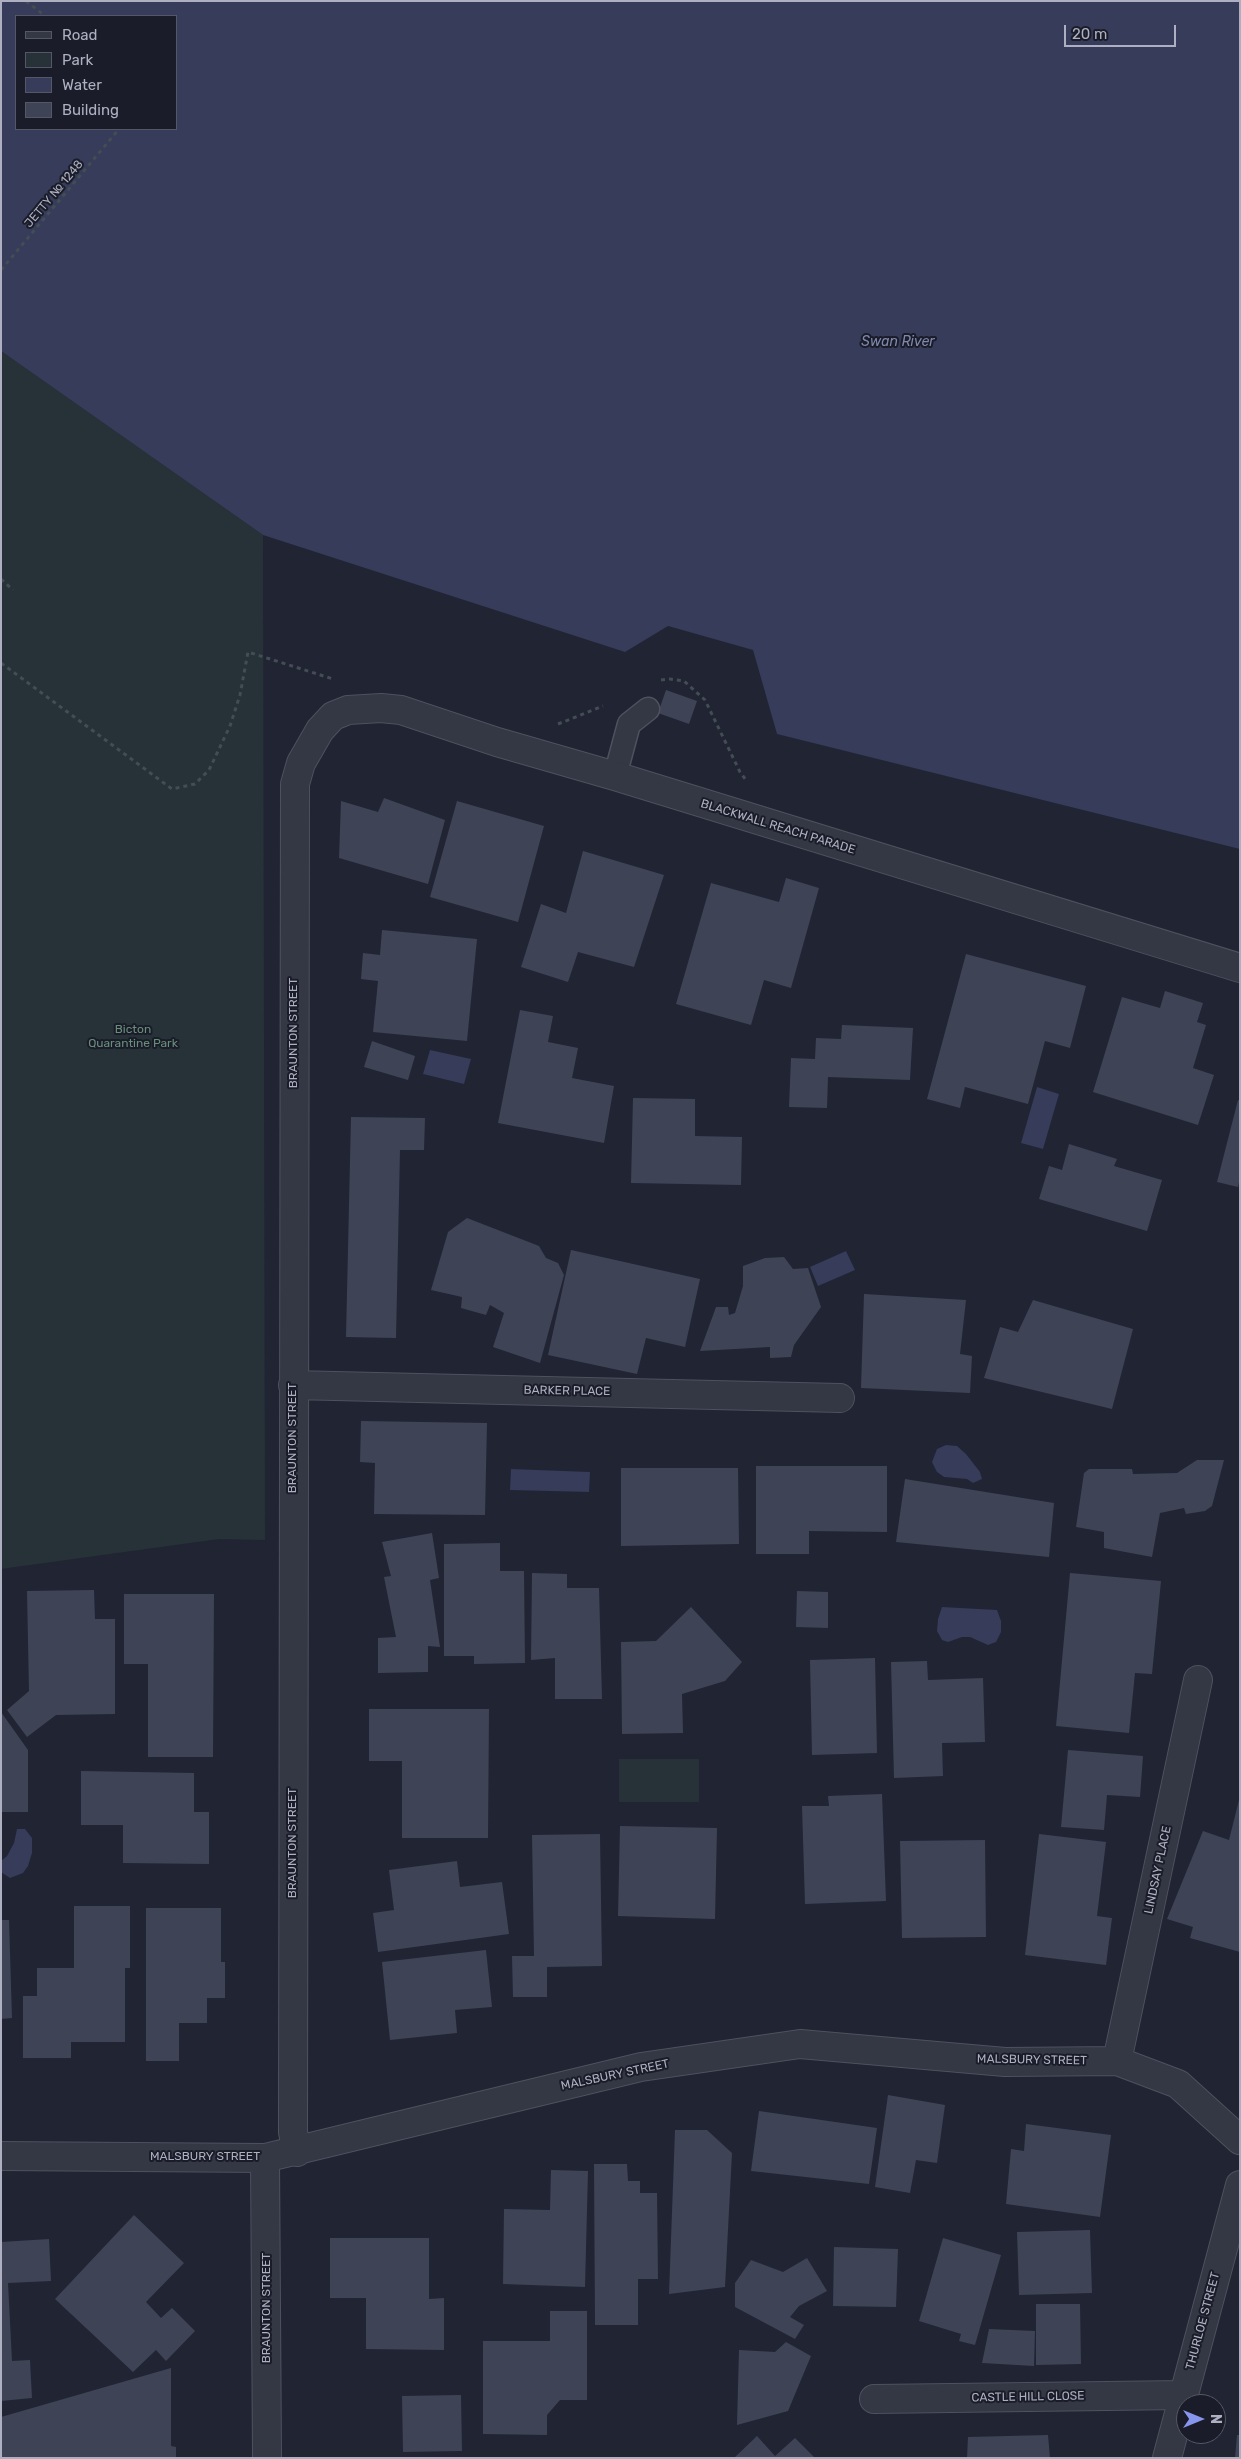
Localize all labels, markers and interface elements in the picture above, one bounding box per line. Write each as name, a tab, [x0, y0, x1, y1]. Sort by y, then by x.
legend	[15, 15, 178, 130]
scale bar	[1066, 15, 1178, 47]
text: 20 m	[1072, 25, 1107, 43]
text: Road	[62, 26, 98, 44]
text: Park	[62, 51, 93, 69]
text: Water	[62, 76, 102, 94]
text: Building	[62, 101, 119, 119]
street label: JETTY № 1248	[22, 157, 86, 231]
water label: Swan River	[861, 334, 935, 350]
street label: BLACKWALL REACH PARADE	[699, 797, 857, 857]
street label: BRAUNTON STREET	[287, 978, 301, 1088]
park label: Bicton Quarantine Park	[88, 1023, 178, 1051]
street label: BRAUNTON STREET	[286, 1383, 300, 1493]
street label: BARKER PLACE	[524, 1383, 610, 1399]
street label: BRAUNTON STREET	[286, 1788, 300, 1898]
street label: LINDSAY PLACE	[1142, 1825, 1174, 1915]
street label: MALSBURY STREET	[977, 2052, 1087, 2068]
street label: MALSBURY STREET	[560, 2057, 670, 2093]
street label: MALSBURY STREET	[150, 2150, 260, 2164]
street label: BRAUNTON STREET	[260, 2253, 274, 2363]
street label: THURLOE STREET	[1183, 2271, 1223, 2371]
street label: CASTLE HILL CLOSE	[971, 2389, 1085, 2405]
north arrow	[1176, 2394, 1226, 2444]
text: N	[1207, 2414, 1224, 2424]

